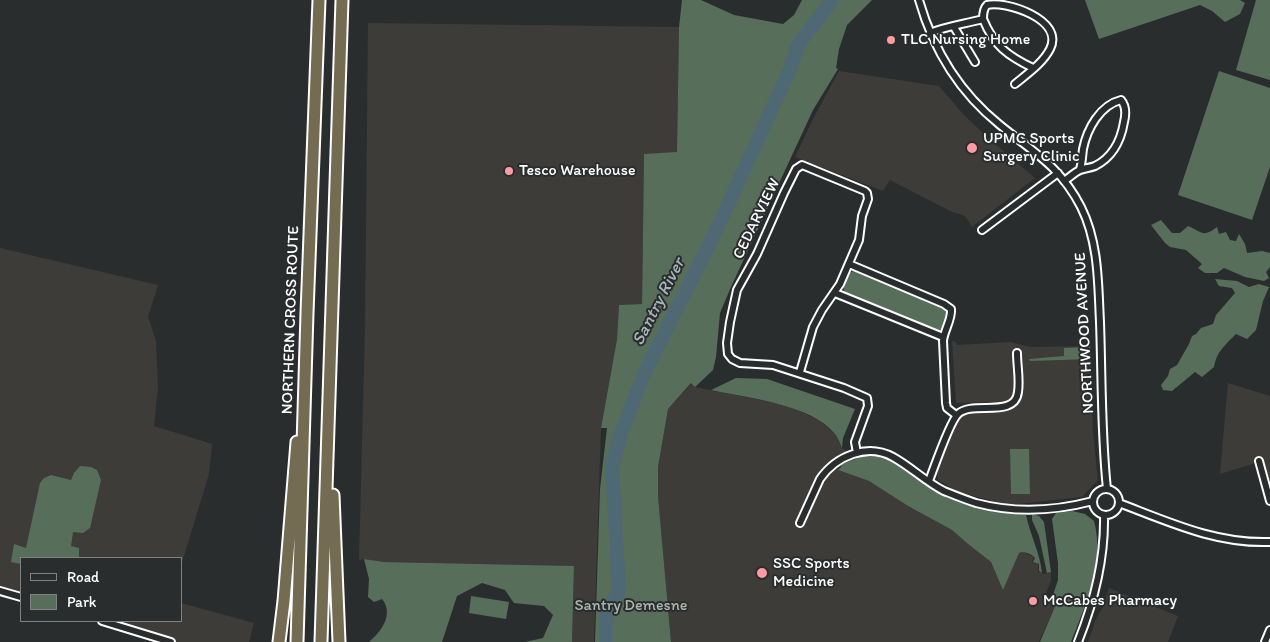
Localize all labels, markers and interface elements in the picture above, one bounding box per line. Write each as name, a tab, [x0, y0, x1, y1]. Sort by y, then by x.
place label: TLC Nursing Home	[901, 30, 1030, 50]
marker: TLC Nursing Home	[885, 34, 897, 46]
place label: UPMC Sports Surgery Clinic	[983, 129, 1079, 167]
marker: UPMC Sports Surgery Clinic	[965, 141, 979, 155]
place label: Tesco Warehouse	[519, 161, 635, 181]
marker: Tesco Warehouse	[503, 165, 515, 177]
street label: CEDARVIEW	[729, 176, 785, 262]
street label: NORTHERN CROSS ROUTE	[278, 225, 304, 415]
street label: NORTHWOOD AVENUE	[1071, 252, 1099, 414]
water label: Santry River	[628, 255, 690, 349]
place label: SSC Sports Medicine	[773, 554, 850, 592]
legend	[20, 557, 182, 622]
marker: SSC Sports Medicine	[755, 566, 769, 580]
text: Road	[67, 568, 99, 586]
place label: McCabes Pharmacy	[1043, 591, 1177, 611]
text: Park	[67, 593, 97, 611]
marker: McCabes Pharmacy	[1027, 595, 1039, 607]
park label: Santry Demesne	[575, 596, 687, 616]

